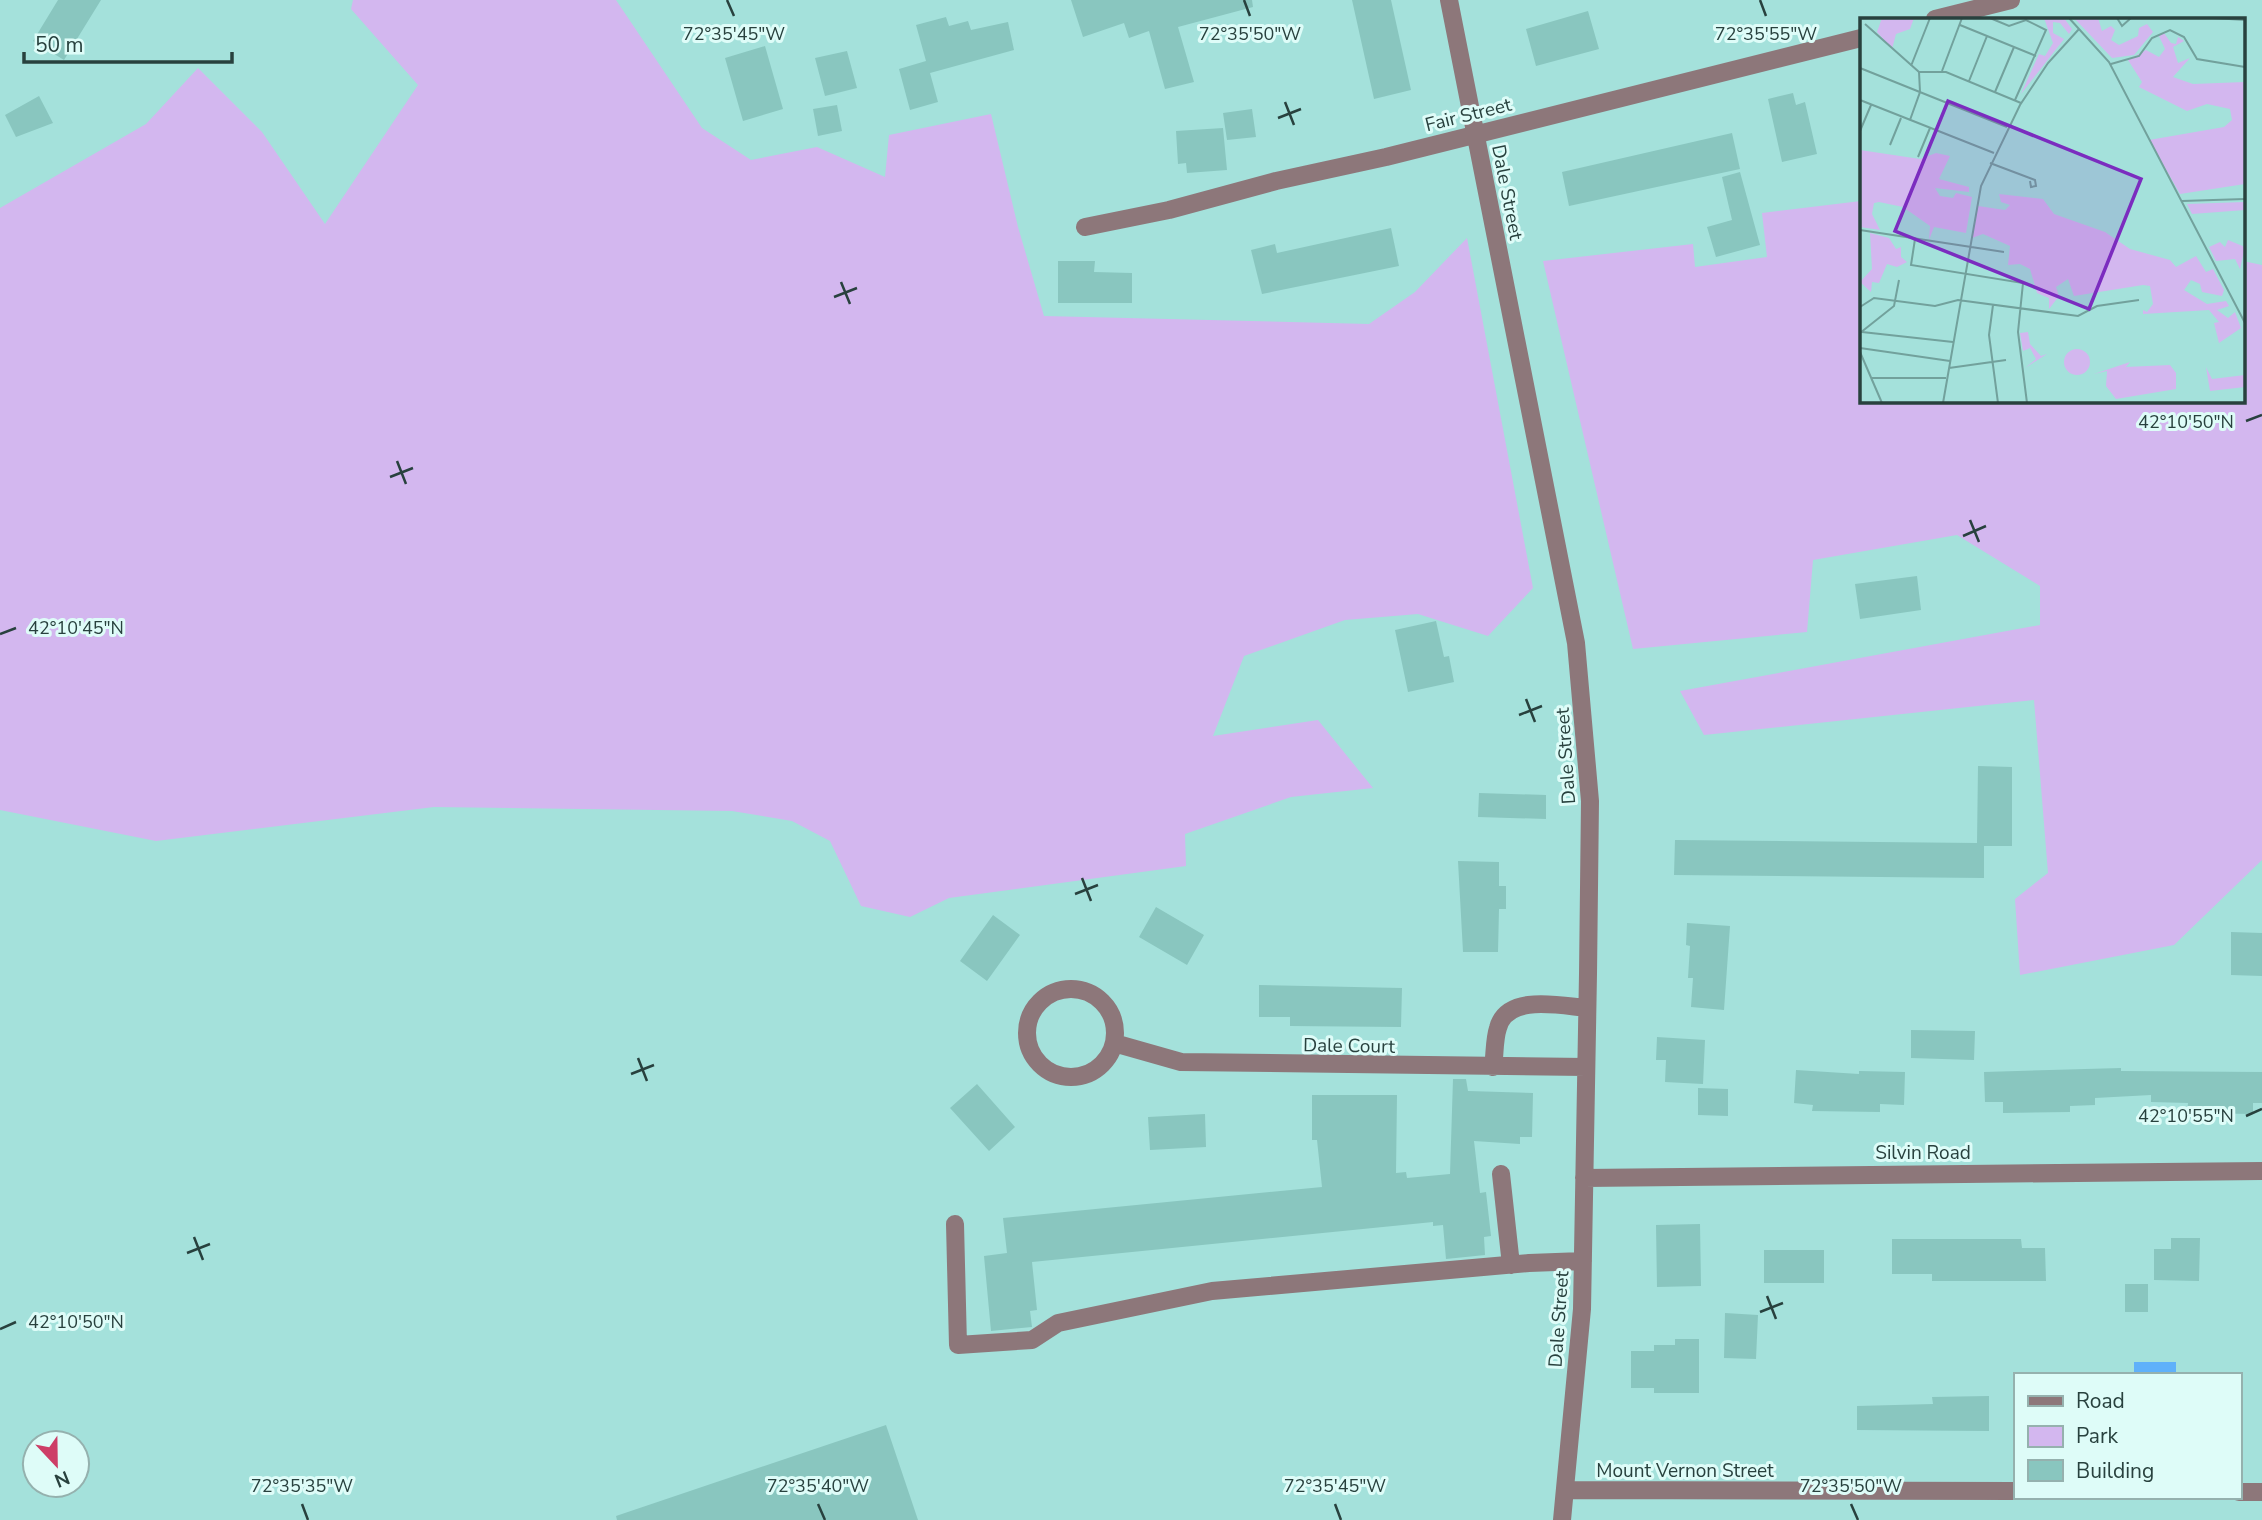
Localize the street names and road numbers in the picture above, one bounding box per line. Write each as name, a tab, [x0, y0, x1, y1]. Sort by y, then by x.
street label: Fair Street	[1422, 92, 1514, 138]
street label: Dale Street	[1485, 142, 1529, 242]
street label: Dale Street	[1550, 707, 1582, 805]
street label: Dale Court	[1303, 1032, 1396, 1060]
street label: Silvin Road	[1875, 1140, 1971, 1166]
street label: Dale Street	[1543, 1270, 1575, 1368]
street label: Mount Vernon Street	[1596, 1458, 1774, 1484]

